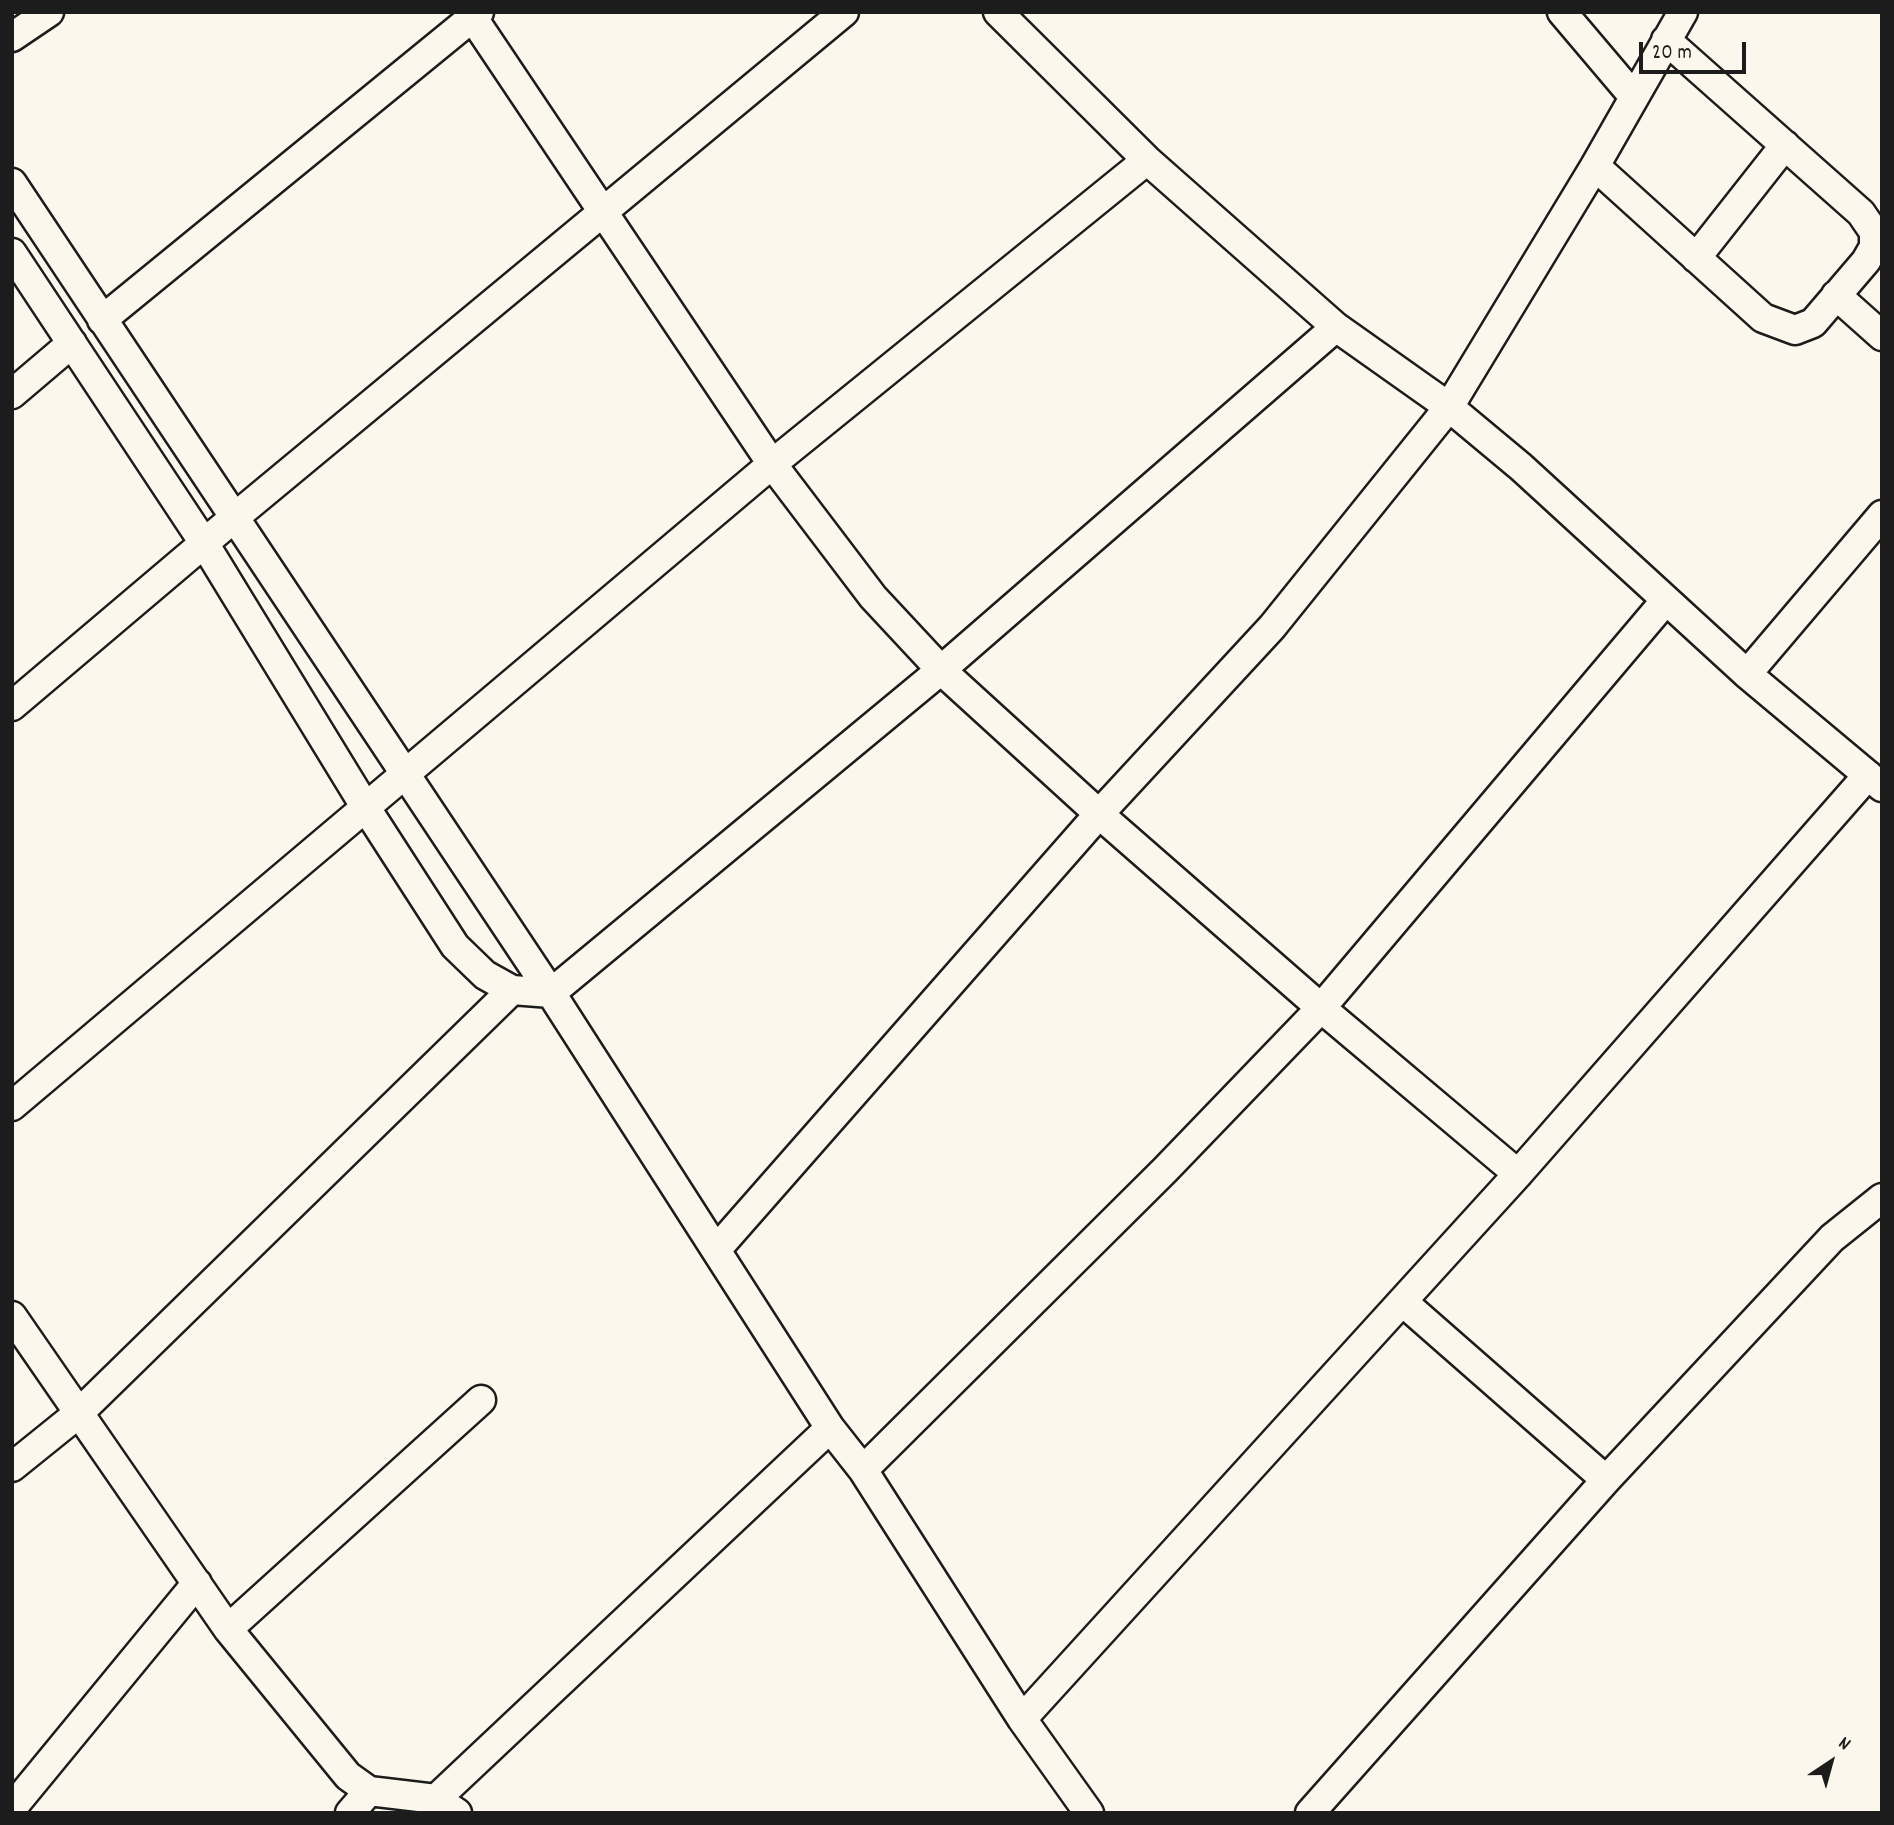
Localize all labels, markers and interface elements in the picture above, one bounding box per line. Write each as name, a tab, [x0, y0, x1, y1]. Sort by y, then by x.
scale bar	[1642, 28, 1749, 72]
text: 20 m	[1652, 39, 1692, 69]
north arrow	[1796, 1727, 1866, 1797]
text: N	[1832, 1731, 1855, 1758]

